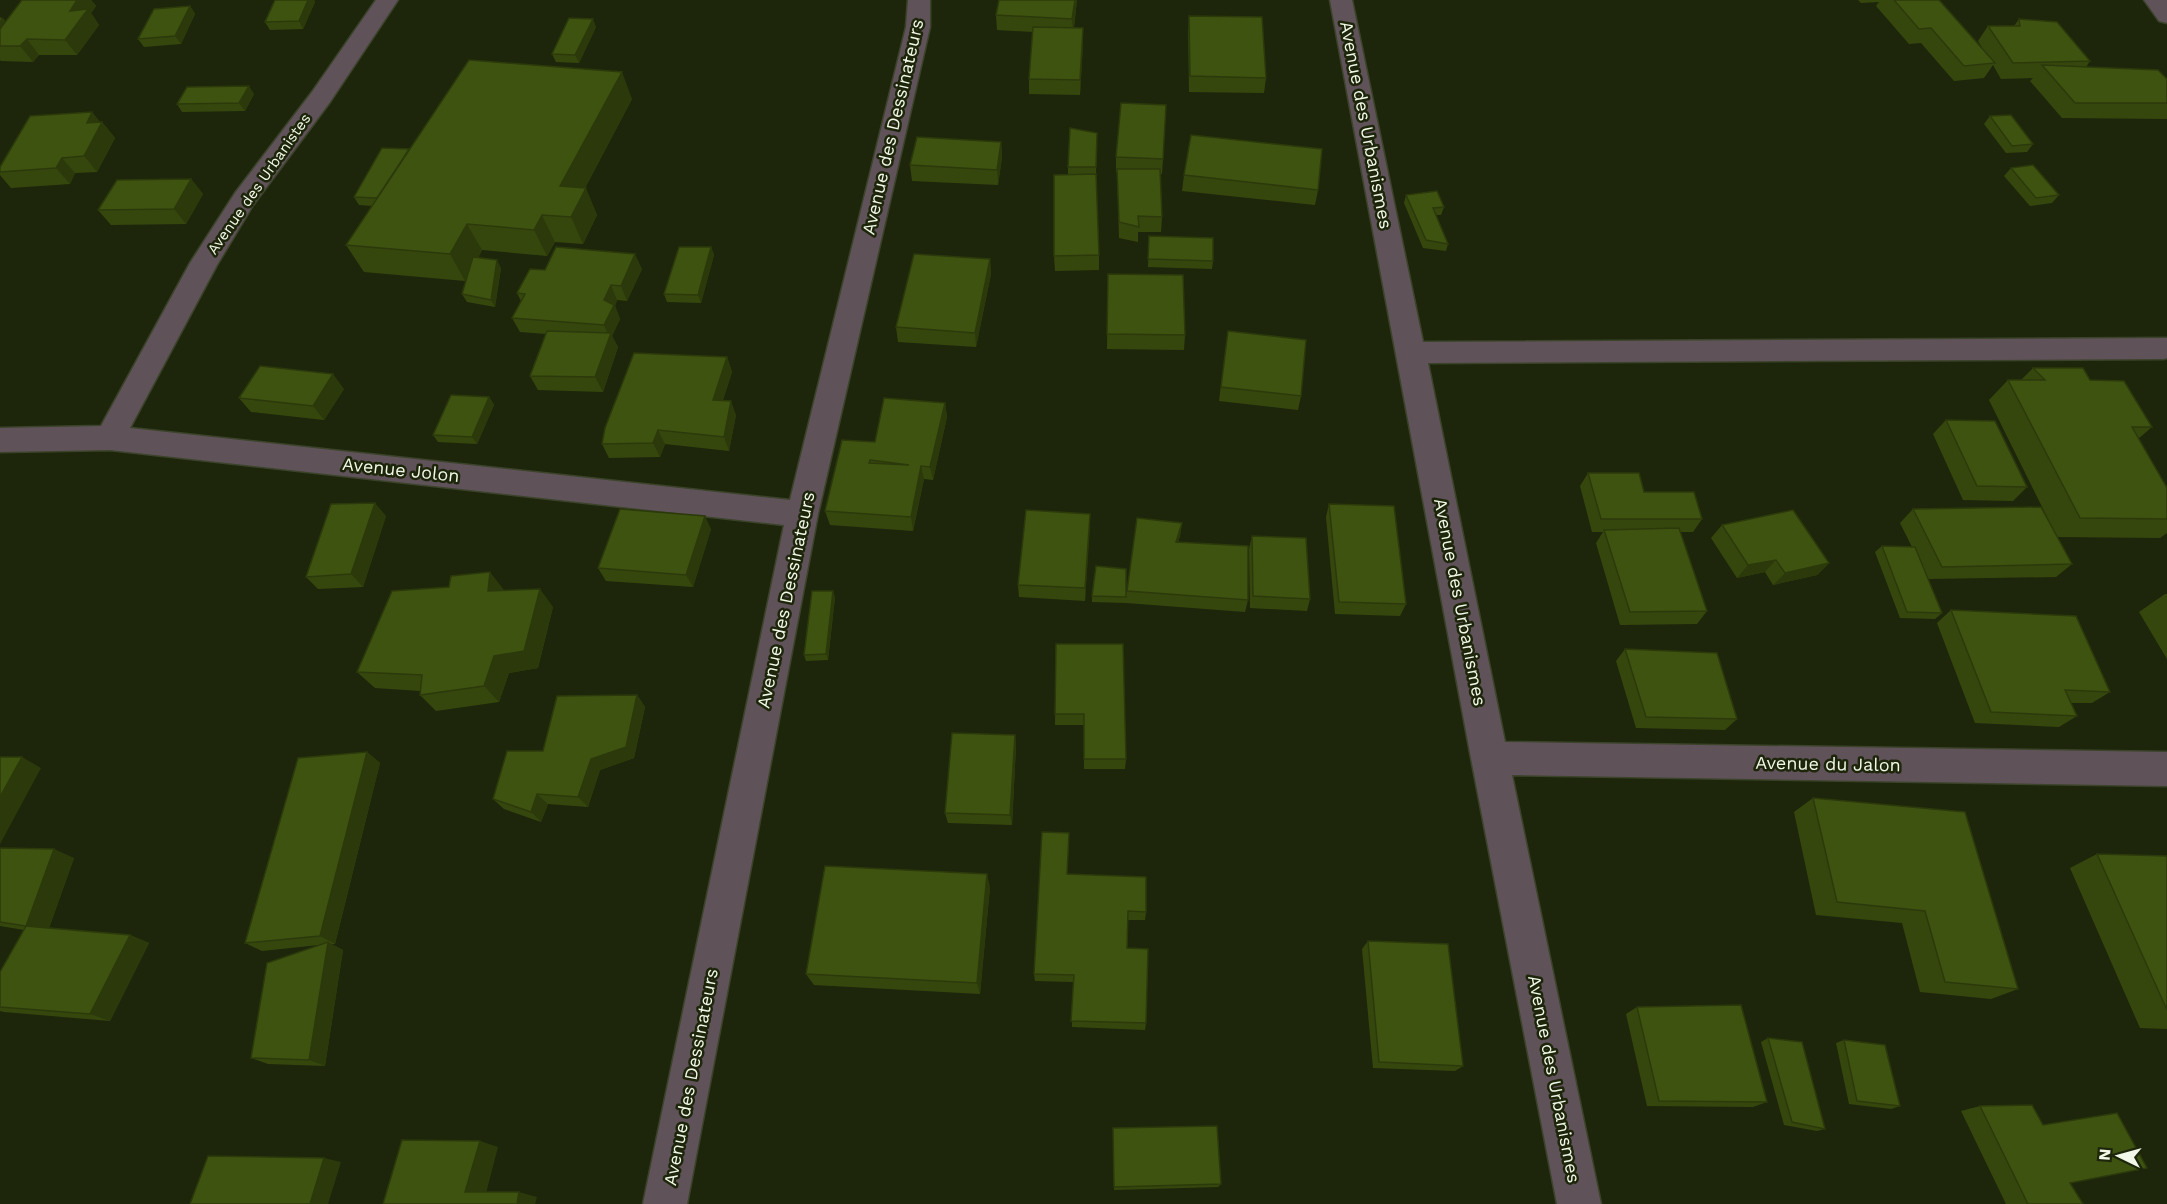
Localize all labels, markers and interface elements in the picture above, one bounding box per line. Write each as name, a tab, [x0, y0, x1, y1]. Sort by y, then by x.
street label: Avenue des Dessinateurs	[857, 17, 928, 237]
street label: Avenue des Urbanismes	[1336, 19, 1397, 230]
street label: Avenue des Urbanistes	[203, 110, 315, 258]
street label: Avenue Jolon	[341, 453, 461, 486]
street label: Avenue des Dessinateurs	[752, 490, 819, 710]
street label: Avenue des Urbanismes	[1430, 496, 1491, 707]
street label: Avenue du Jalon	[1755, 752, 1901, 775]
street label: Avenue des Dessinateurs	[659, 967, 722, 1187]
street label: Avenue des Urbanismes	[1524, 973, 1585, 1184]
north arrow	[2089, 1126, 2149, 1186]
text: N	[2095, 1148, 2115, 1161]

